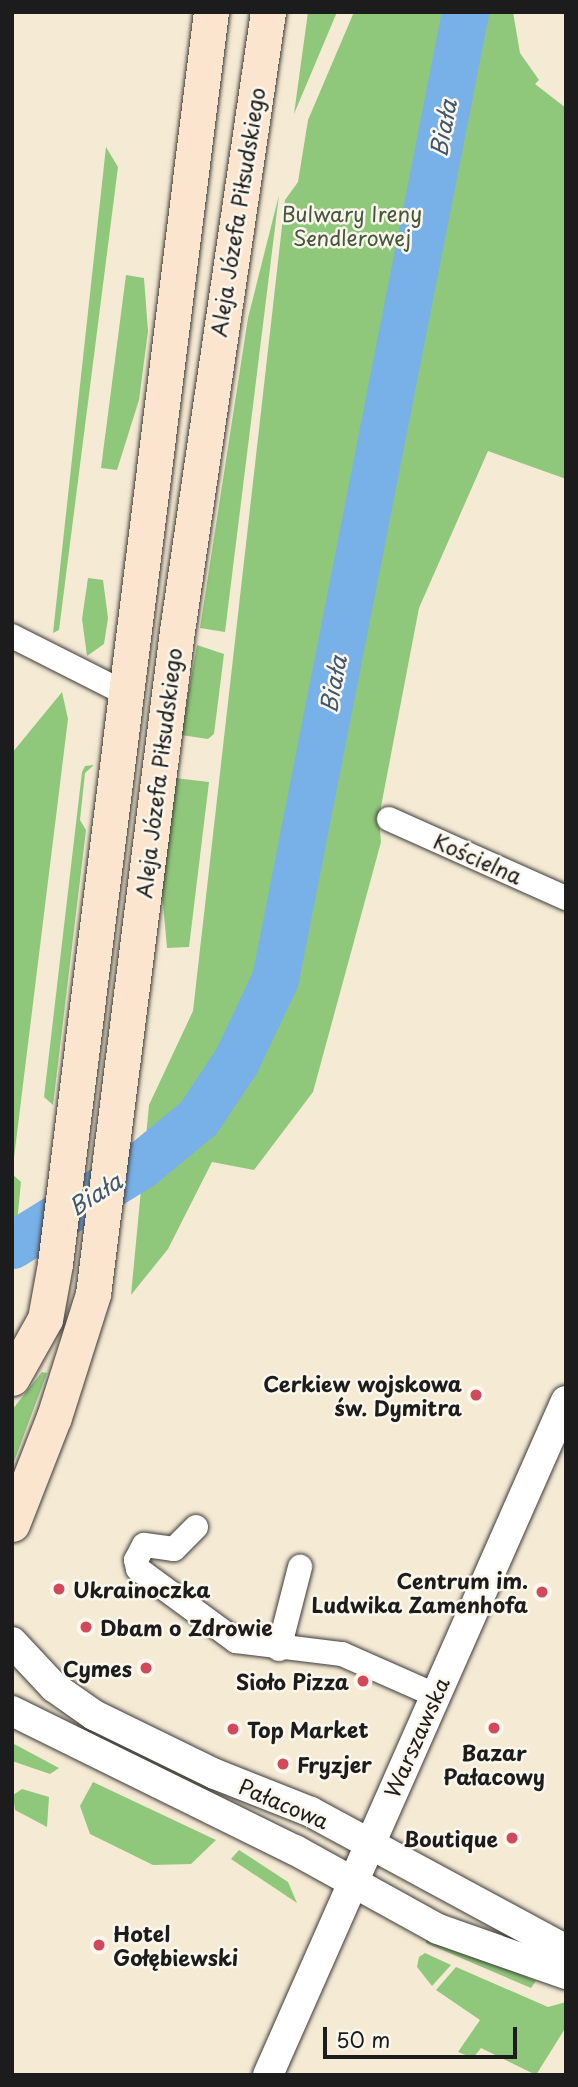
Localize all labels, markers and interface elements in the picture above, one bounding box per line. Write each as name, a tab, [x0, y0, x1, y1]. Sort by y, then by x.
street label: Aleja Józefa Piłsudskiego	[205, 86, 269, 338]
water label: Biała	[424, 97, 462, 159]
park label: Bulwary Ireny Sendlerowej	[281, 200, 423, 250]
street label: Aleja Józefa Piłsudskiego	[130, 646, 186, 900]
water label: Biała	[314, 653, 352, 715]
street label: Kościelna	[430, 827, 526, 889]
water label: Biała	[63, 1167, 127, 1221]
place label: Cerkiew wojskowa św. Dymitra	[263, 1370, 462, 1420]
marker: Cerkiew wojskowa św. Dymitra	[468, 1387, 484, 1403]
place label: Centrum im. Ludwika Zamenhofa	[311, 1567, 528, 1617]
place label: Ukrainoczka	[73, 1576, 211, 1602]
marker: Ukrainoczka	[51, 1581, 67, 1597]
marker: Centrum im. Ludwika Zamenhofa	[534, 1584, 550, 1600]
place label: Dbam o Zdrowie	[100, 1614, 273, 1640]
marker: Dbam o Zdrowie	[78, 1619, 94, 1635]
place label: Cymes	[63, 1655, 132, 1681]
marker: Cymes	[138, 1660, 154, 1676]
place label: Sioło Pizza	[235, 1668, 349, 1694]
marker: Sioło Pizza	[355, 1673, 371, 1689]
street label: Warszawska	[378, 1673, 454, 1801]
place label: Top Market	[247, 1716, 371, 1742]
marker: Bazar Pałacowy	[486, 1720, 502, 1736]
marker: Top Market	[225, 1721, 241, 1737]
place label: Bazar Pałacowy	[443, 1739, 545, 1789]
place label: Fryzjer	[297, 1751, 372, 1777]
marker: Fryzjer	[275, 1756, 291, 1772]
street label: Pałacowa	[235, 1773, 333, 1833]
place label: Boutique	[403, 1825, 498, 1851]
marker: Boutique	[504, 1830, 520, 1846]
place label: Hotel Gołębiewski	[113, 1920, 238, 1970]
marker: Hotel Gołębiewski	[91, 1937, 107, 1953]
scale bar	[326, 2014, 520, 2058]
text: 50 m	[336, 2023, 390, 2055]

